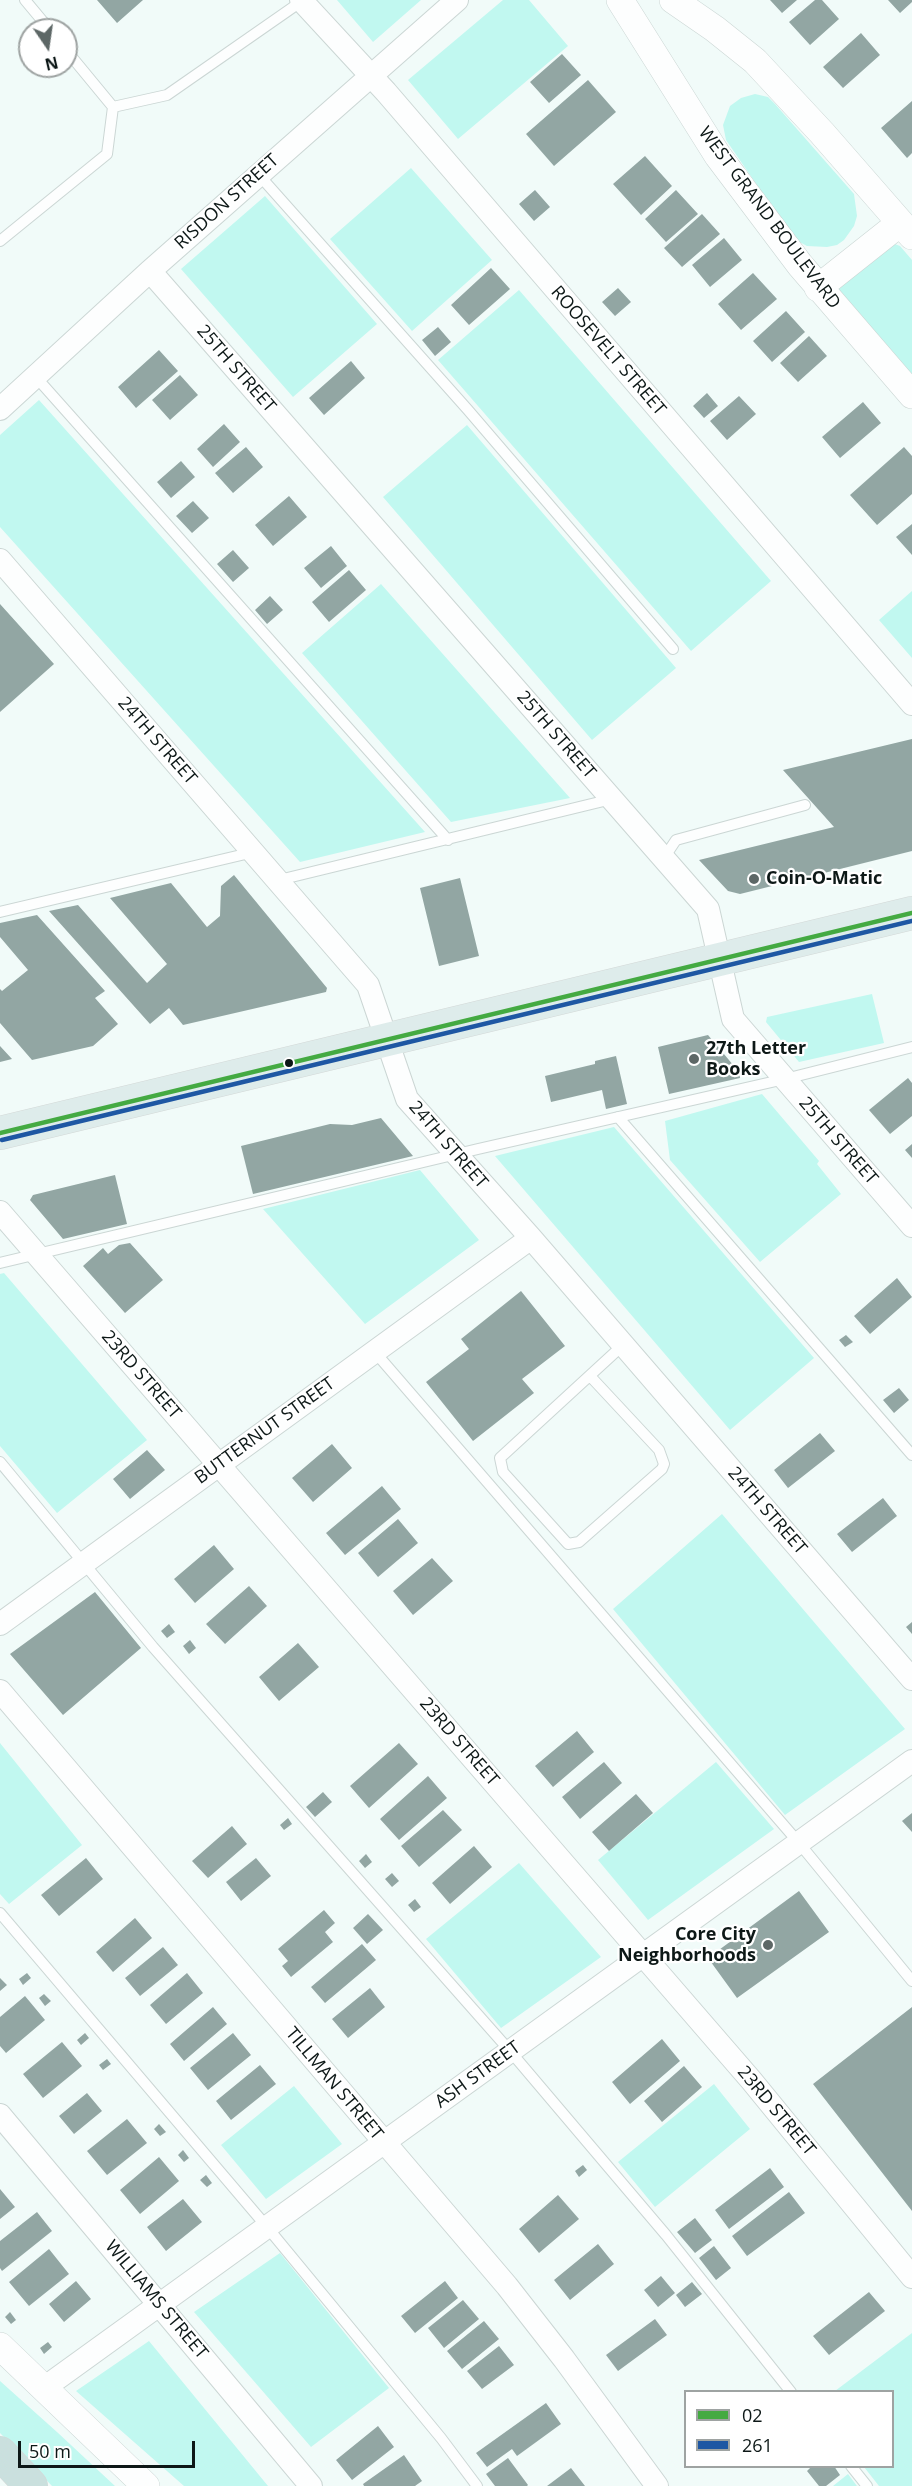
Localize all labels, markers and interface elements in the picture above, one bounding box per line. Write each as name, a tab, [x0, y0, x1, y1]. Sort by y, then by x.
north arrow	[18, 18, 78, 78]
text: N	[43, 51, 60, 76]
street label: WEST GRAND BOULEVARD	[693, 123, 845, 313]
street label: RISDON STREET	[171, 150, 283, 254]
street label: ROOSEVELT STREET	[546, 282, 670, 420]
street label: 25TH STREET	[192, 321, 280, 417]
street label: 25TH STREET	[512, 687, 600, 783]
street label: 24TH STREET	[113, 693, 201, 789]
place label: Coin-O-Matic	[766, 868, 882, 890]
marker: Coin-O-Matic	[747, 872, 761, 886]
place label: 27th Letter Books	[706, 1038, 806, 1080]
marker: 27th Letter Books	[687, 1052, 701, 1066]
unlabelled marker	[283, 1057, 295, 1069]
street label: 25TH STREET	[794, 1093, 882, 1189]
street label: 24TH STREET	[404, 1097, 492, 1193]
street label: 23RD STREET	[97, 1326, 185, 1424]
street label: BUTTERNUT STREET	[191, 1373, 339, 1489]
street label: 24TH STREET	[723, 1463, 811, 1559]
street label: 23RD STREET	[415, 1693, 503, 1791]
place label: Core City Neighborhoods	[618, 1924, 756, 1966]
marker: Core City Neighborhoods	[761, 1938, 775, 1952]
street label: TILLMAN STREET	[281, 2023, 387, 2145]
street label: ASH STREET	[431, 2037, 525, 2113]
street label: 23RD STREET	[732, 2062, 820, 2160]
street label: WILLIAMS STREET	[100, 2236, 212, 2364]
legend	[684, 2390, 894, 2468]
text: 02	[742, 2403, 763, 2427]
scale bar	[21, 2429, 198, 2467]
text: 261	[742, 2433, 773, 2457]
text: 50 m	[29, 2439, 71, 2463]

